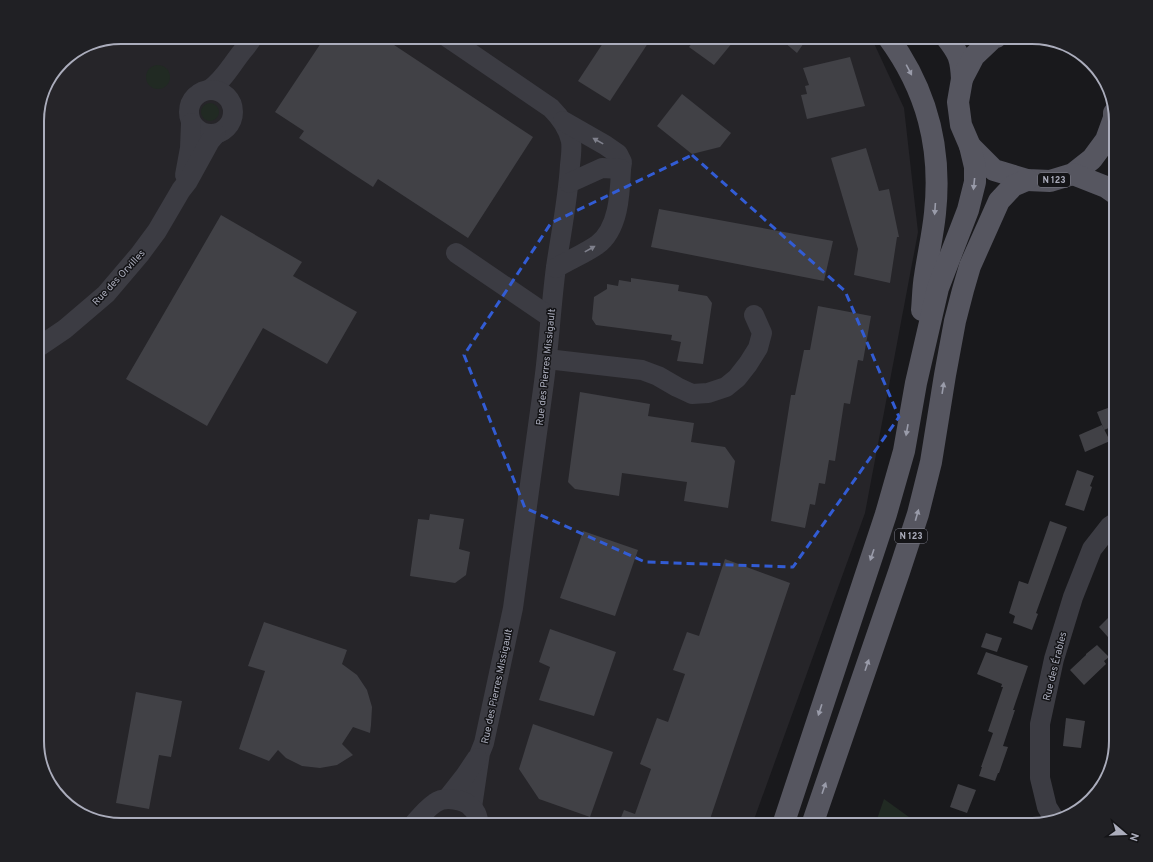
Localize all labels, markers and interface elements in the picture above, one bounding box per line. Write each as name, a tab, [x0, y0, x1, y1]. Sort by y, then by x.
one-way arrow	[906, 64, 912, 76]
one-way arrow	[592, 138, 604, 145]
road number: N 123	[1038, 173, 1070, 187]
one-way arrow	[971, 178, 978, 190]
one-way arrow	[932, 203, 939, 215]
one-way arrow	[585, 245, 596, 252]
street label: Rue des Orvilles	[90, 247, 149, 309]
street label: Rue des Pierres Missigault	[534, 308, 559, 426]
one-way arrow	[940, 382, 946, 394]
one-way arrow	[904, 424, 910, 436]
one-way arrow	[914, 509, 920, 521]
road number: N 123	[895, 529, 927, 543]
one-way arrow	[869, 550, 875, 562]
street label: Rue des Pierres Missigault	[479, 627, 516, 745]
street label: Rue des Érables	[1041, 630, 1070, 702]
one-way arrow	[864, 659, 870, 671]
one-way arrow	[817, 705, 823, 717]
one-way arrow	[822, 782, 828, 794]
north arrow	[1105, 814, 1145, 854]
text: N	[1126, 831, 1141, 843]

